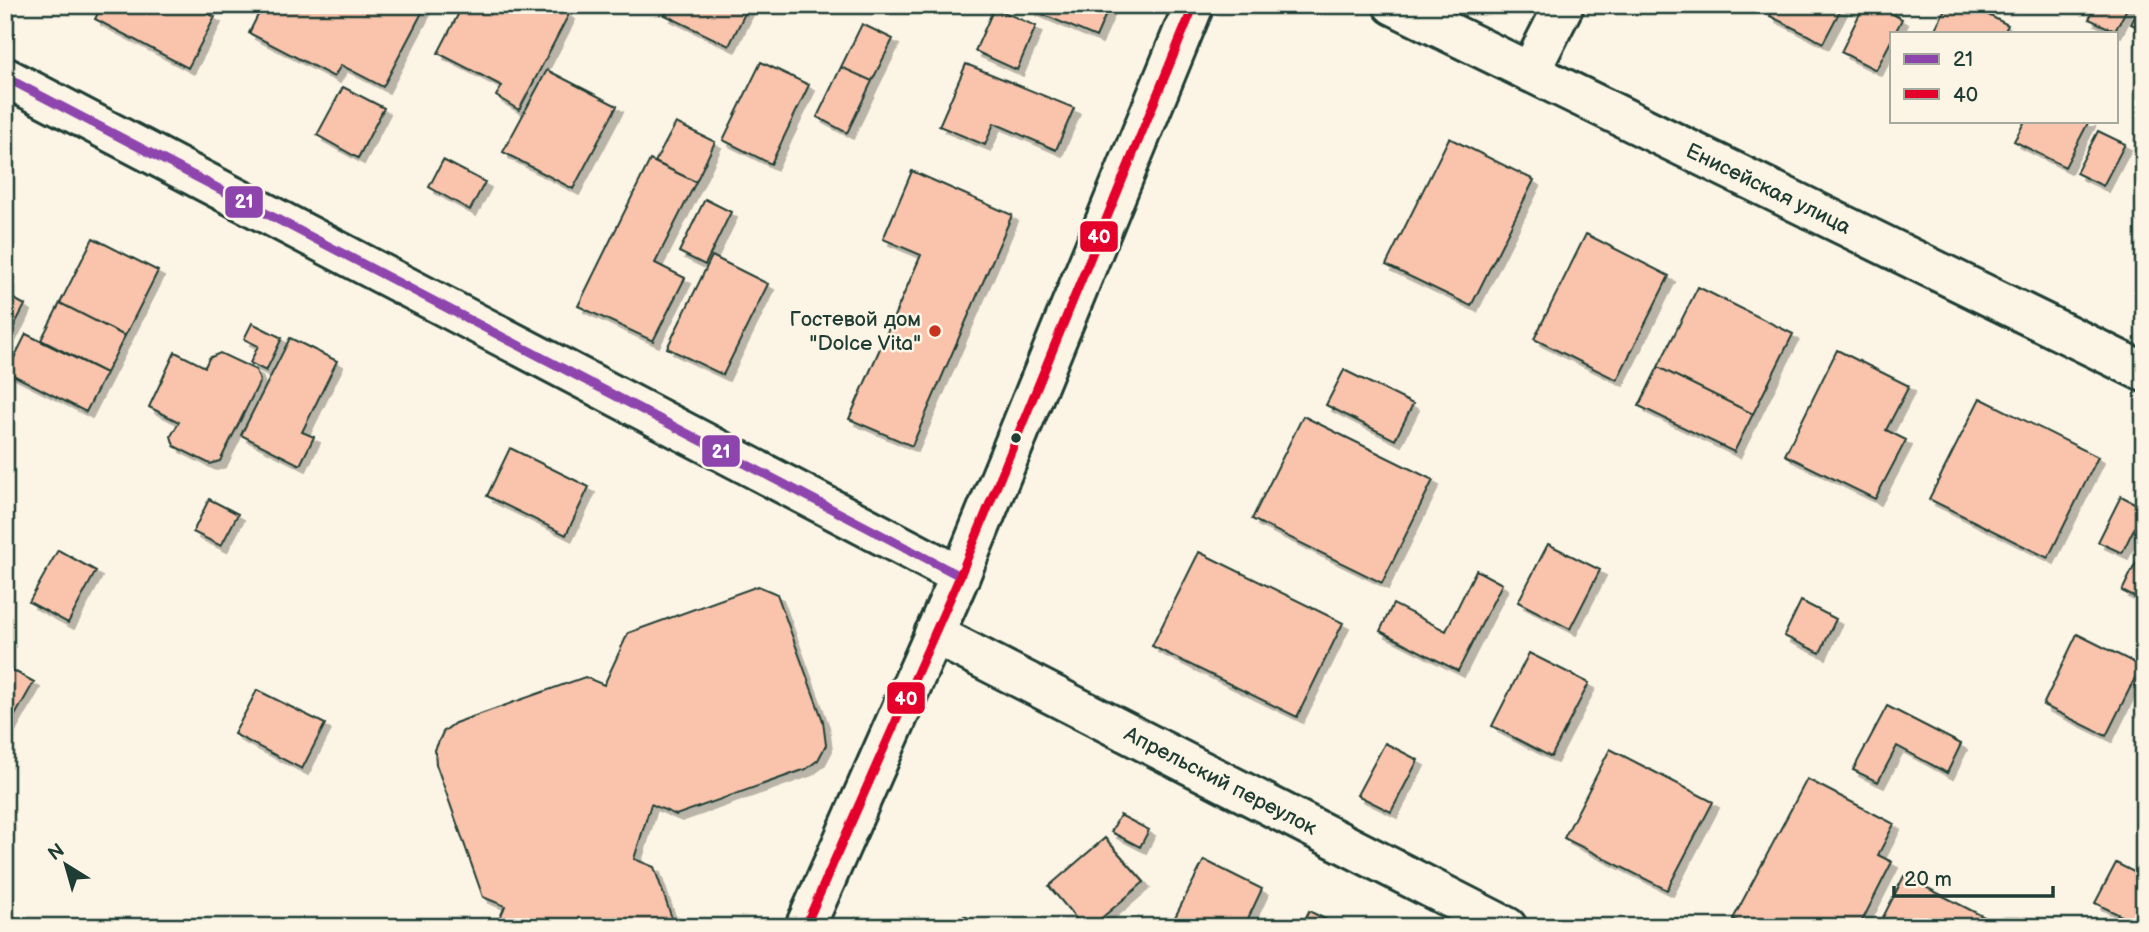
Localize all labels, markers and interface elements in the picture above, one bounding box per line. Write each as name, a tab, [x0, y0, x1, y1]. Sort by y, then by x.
legend	[1890, 32, 2118, 122]
text: 21	[1953, 47, 1973, 72]
text: 40	[1953, 83, 1978, 108]
street label: Енисейская улица	[1682, 138, 1855, 240]
line badge: 21	[224, 185, 264, 219]
text: 21	[235, 191, 253, 214]
line badge: 40	[1079, 220, 1119, 253]
text: 40	[1087, 226, 1111, 249]
place label: Гостевой дом "Dolce Vita"	[789, 307, 921, 356]
marker: Гостевой дом "Dolce Vita"	[927, 323, 943, 339]
unlabelled marker	[1009, 431, 1023, 445]
line badge: 21	[701, 434, 741, 468]
text: 21	[712, 441, 730, 464]
line badge: 40	[886, 681, 926, 715]
text: 40	[894, 688, 918, 711]
street label: Апрельский переулок	[1119, 721, 1321, 841]
north arrow	[32, 830, 102, 900]
text: N	[44, 839, 69, 866]
scale bar	[1894, 855, 2053, 899]
text: 20 m	[1904, 867, 1952, 892]

